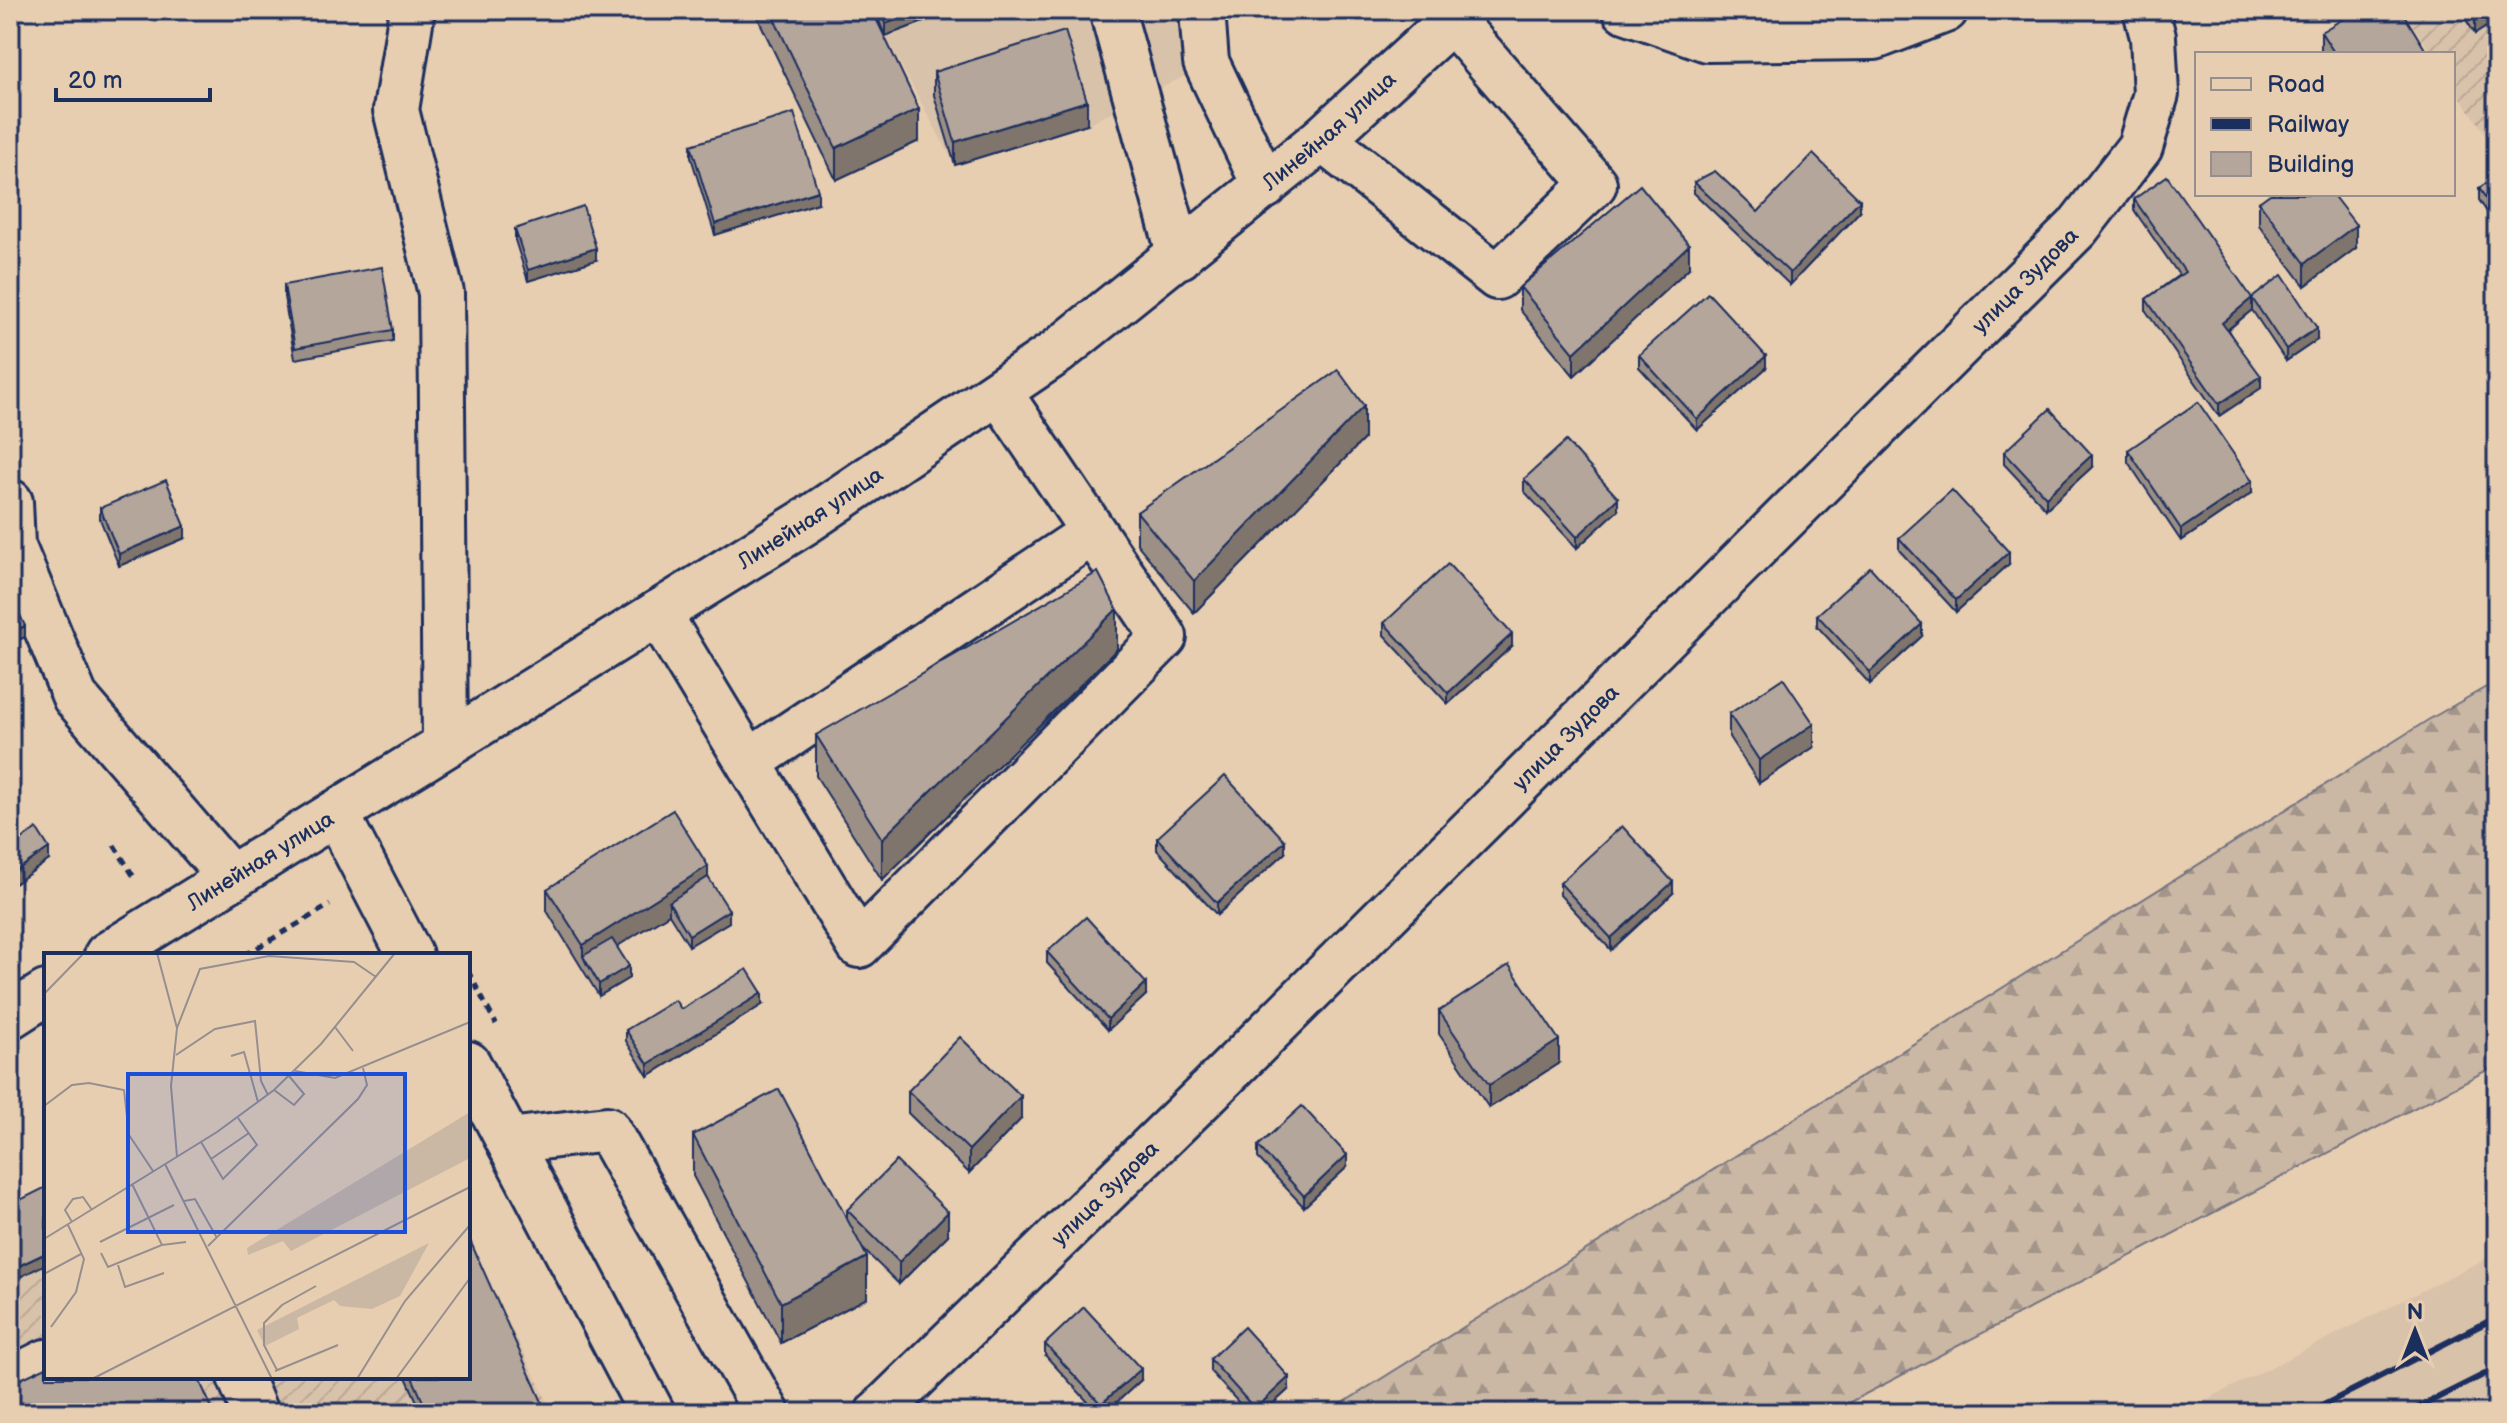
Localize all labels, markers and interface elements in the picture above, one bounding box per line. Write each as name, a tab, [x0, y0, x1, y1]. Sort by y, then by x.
scale bar	[56, 52, 210, 102]
legend	[2195, 52, 2455, 196]
text: 20 m	[68, 66, 123, 95]
street label: Линейная улица	[1256, 66, 1402, 197]
text: Road	[2267, 70, 2325, 99]
text: Railway	[2267, 110, 2349, 139]
text: Building	[2267, 150, 2354, 179]
street label: улица Зудова	[1967, 222, 2085, 340]
street label: Линейная улица	[732, 461, 889, 576]
street label: улица Зудова	[1507, 679, 1625, 797]
street label: Линейная улица	[181, 806, 339, 918]
inset map	[44, 953, 470, 1379]
street label: улица Зудова	[1046, 1136, 1165, 1252]
north arrow	[2375, 1291, 2455, 1371]
text: N	[2407, 1299, 2423, 1326]

